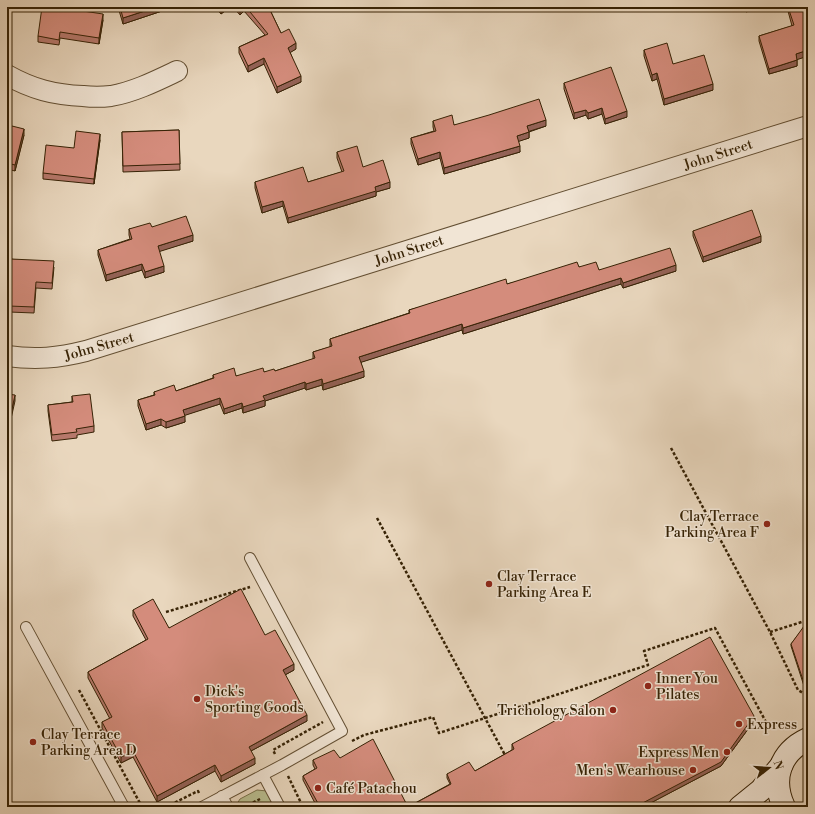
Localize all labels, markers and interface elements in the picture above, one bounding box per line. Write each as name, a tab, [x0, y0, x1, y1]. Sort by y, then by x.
street label: John Street	[681, 135, 755, 175]
street label: John Street	[372, 231, 446, 271]
street label: John Street	[61, 328, 136, 366]
place label: Clay Terrace Parking Area F	[665, 508, 759, 542]
marker: Clay Terrace Parking Area F	[762, 519, 772, 529]
place label: Clay Terrace Parking Area E	[497, 568, 591, 602]
marker: Clay Terrace Parking Area E	[484, 579, 494, 589]
place label: Inner You Pilates	[656, 670, 718, 704]
marker: Inner You Pilates	[643, 681, 653, 691]
place label: Dick's Sporting Goods	[205, 683, 304, 717]
marker: Dick's Sporting Goods	[192, 694, 202, 704]
place label: Trichology Salon	[497, 702, 606, 720]
marker: Trichology Salon	[608, 705, 618, 715]
place label: Express	[747, 716, 797, 734]
marker: Express	[734, 719, 744, 729]
place label: Clay Terrace Parking Area D	[41, 726, 137, 760]
marker: Clay Terrace Parking Area D	[28, 737, 38, 747]
place label: Express Men	[638, 744, 720, 762]
marker: Express Men	[722, 747, 732, 757]
north arrow	[749, 748, 789, 788]
text: N	[770, 759, 786, 772]
place label: Men's Wearhouse	[576, 762, 685, 780]
marker: Men's Wearhouse	[688, 765, 698, 775]
place label: Café Patachou	[326, 780, 417, 798]
marker: Café Patachou	[313, 783, 323, 793]

